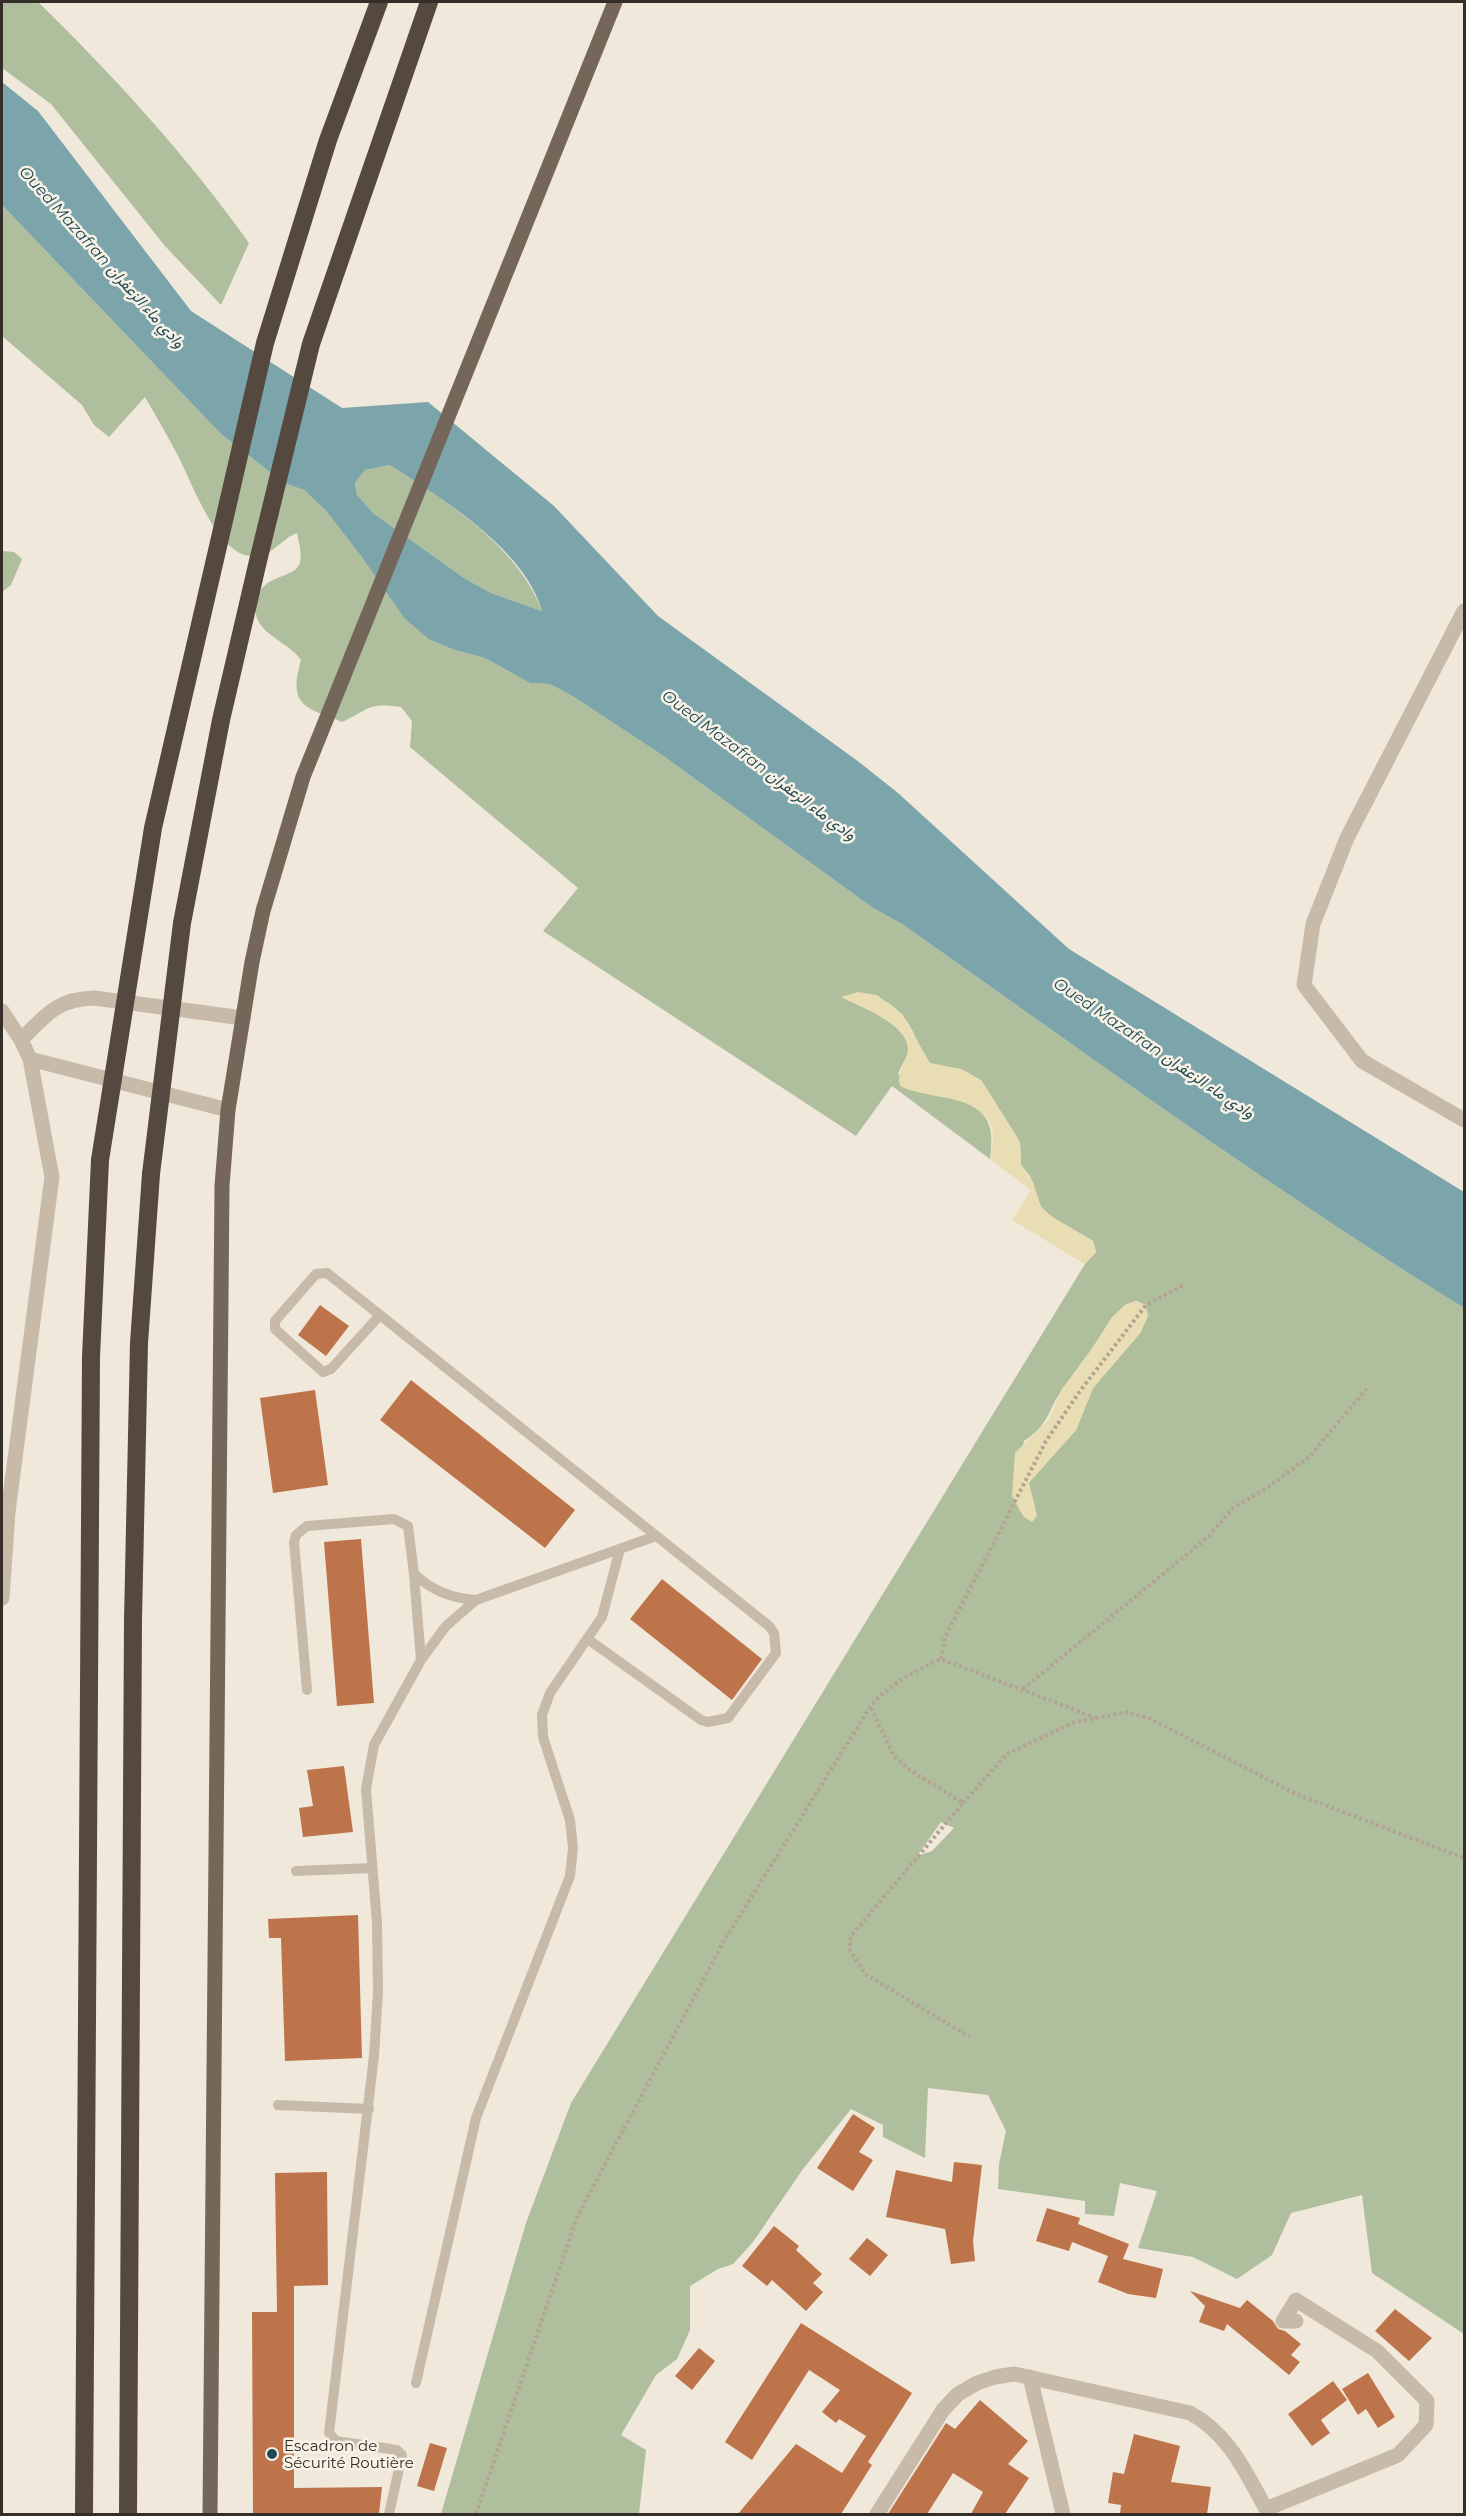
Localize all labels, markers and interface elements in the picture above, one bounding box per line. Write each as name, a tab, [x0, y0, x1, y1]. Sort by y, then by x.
water label: Oued Mazafran وادي ماء الزعفران	[12, 162, 189, 354]
water label: Oued Mazafran وادي ماء الزعفران	[656, 686, 860, 847]
water label: Oued Mazafran وادي ماء الزعفران	[1048, 974, 1258, 1126]
place label: Escadron de Sécurité Routière	[284, 2436, 414, 2472]
marker: Escadron de Sécurité Routière	[265, 2447, 279, 2461]

